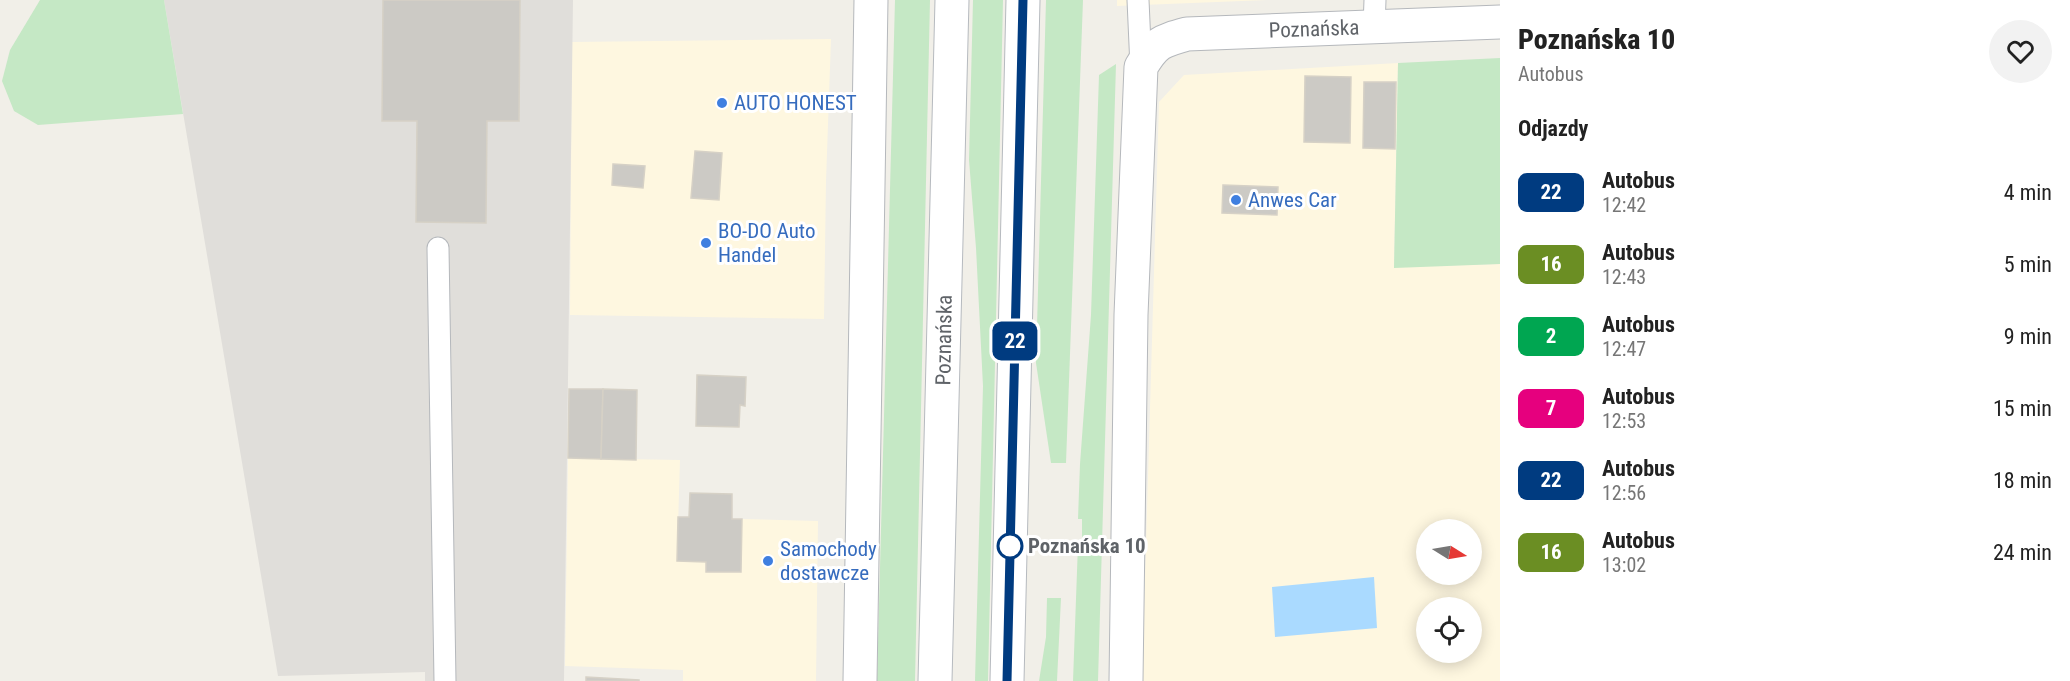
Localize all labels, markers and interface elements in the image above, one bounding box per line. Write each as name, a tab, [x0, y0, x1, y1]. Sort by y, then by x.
street label: Poznańska	[1268, 15, 1360, 43]
button: heart	[1989, 20, 2052, 83]
text: Poznańska 10	[1518, 23, 1675, 56]
text: Autobus	[1518, 62, 1584, 86]
place label: AUTO HONEST	[734, 91, 857, 115]
marker: AUTO HONEST	[715, 96, 729, 110]
text: Odjazdy	[1518, 116, 1588, 141]
text: Autobus	[1602, 168, 1675, 193]
text: 22	[1540, 180, 1562, 204]
text: 4 min	[2004, 180, 2052, 205]
place label: Anwes Car	[1248, 188, 1337, 212]
marker: Anwes Car	[1229, 193, 1243, 207]
text: 12:42	[1602, 193, 1646, 217]
place label: BO-DO Auto Handel	[718, 219, 815, 267]
marker: BO-DO Auto Handel	[699, 236, 713, 250]
text: Autobus	[1602, 240, 1675, 265]
text: 16	[1540, 252, 1562, 276]
text: 5 min	[2004, 252, 2052, 277]
text: 12:43	[1602, 265, 1646, 289]
street label: Poznańska	[931, 294, 957, 386]
text: Autobus	[1602, 312, 1675, 337]
line badge: 22	[988, 322, 1042, 360]
text: 2	[1546, 324, 1556, 348]
text: 9 min	[2004, 324, 2052, 349]
text: 22	[1004, 329, 1026, 353]
text: 12:47	[1602, 337, 1646, 361]
text: Autobus	[1602, 384, 1675, 409]
text: 7	[1546, 396, 1556, 420]
text: 15 min	[1993, 396, 2052, 421]
text: 12:53	[1602, 409, 1646, 433]
text: Autobus	[1602, 456, 1675, 481]
text: 22	[1540, 468, 1562, 492]
text: 18 min	[1993, 468, 2052, 493]
text: 12:56	[1602, 481, 1646, 505]
north arrow	[1416, 519, 1482, 585]
map controls	[1416, 519, 1482, 663]
text: Autobus	[1602, 528, 1675, 553]
marker: Poznańska 10	[997, 533, 1023, 559]
place label: Poznańska 10	[1028, 534, 1146, 558]
place label: Samochody dostawcze	[780, 537, 877, 585]
text: 16	[1540, 540, 1562, 564]
text: 24 min	[1993, 540, 2052, 565]
text: 13:02	[1602, 553, 1646, 577]
marker: Samochody dostawcze	[761, 554, 775, 568]
button: locate	[1416, 597, 1482, 663]

